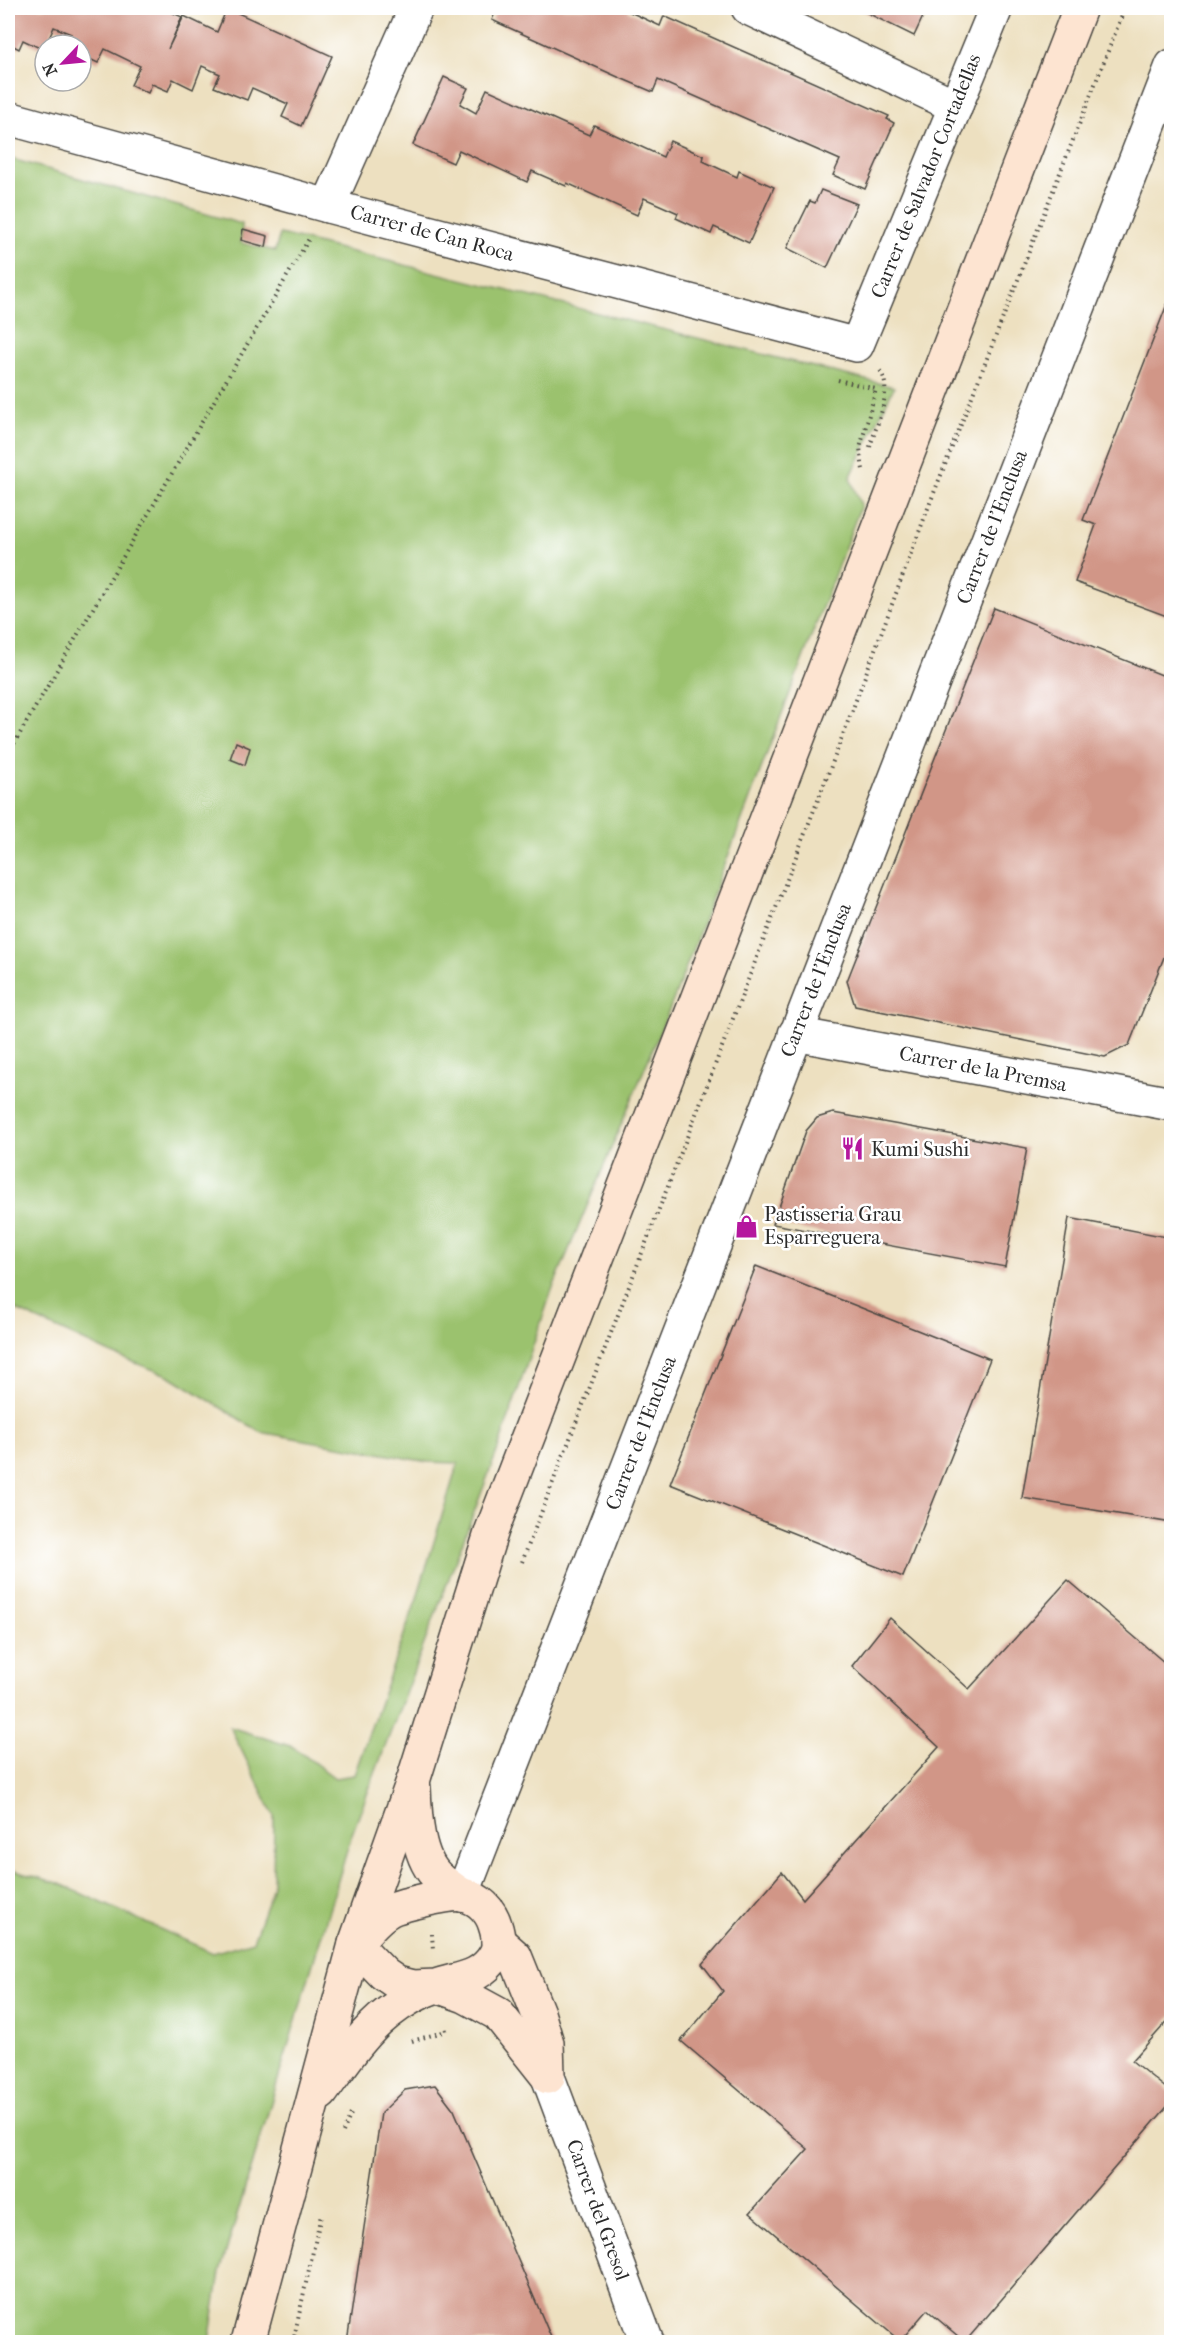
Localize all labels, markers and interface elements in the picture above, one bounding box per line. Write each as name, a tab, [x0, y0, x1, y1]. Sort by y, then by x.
north arrow	[33, 33, 93, 93]
street label: Carrer de Salvador Cortadellas	[866, 50, 986, 302]
text: N	[38, 59, 61, 79]
street label: Carrer de Can Roca	[348, 200, 517, 266]
street label: Carrer de l'Enclusa	[952, 446, 1032, 607]
street label: Carrer de l'Enclusa	[776, 899, 856, 1060]
street label: Carrer de la Premsa	[897, 1041, 1069, 1097]
restaurant icon: Kumi Sushi	[840, 1136, 866, 1162]
place label: Kumi Sushi	[871, 1138, 969, 1161]
place label: Pastisseria Grau Esparreguera	[764, 1203, 902, 1249]
shop icon: Pastisseria Grau Esparreguera	[733, 1213, 759, 1239]
street label: Carrer de l'Enclusa	[601, 1352, 681, 1513]
street label: Carrer del Gresol	[562, 2136, 634, 2284]

